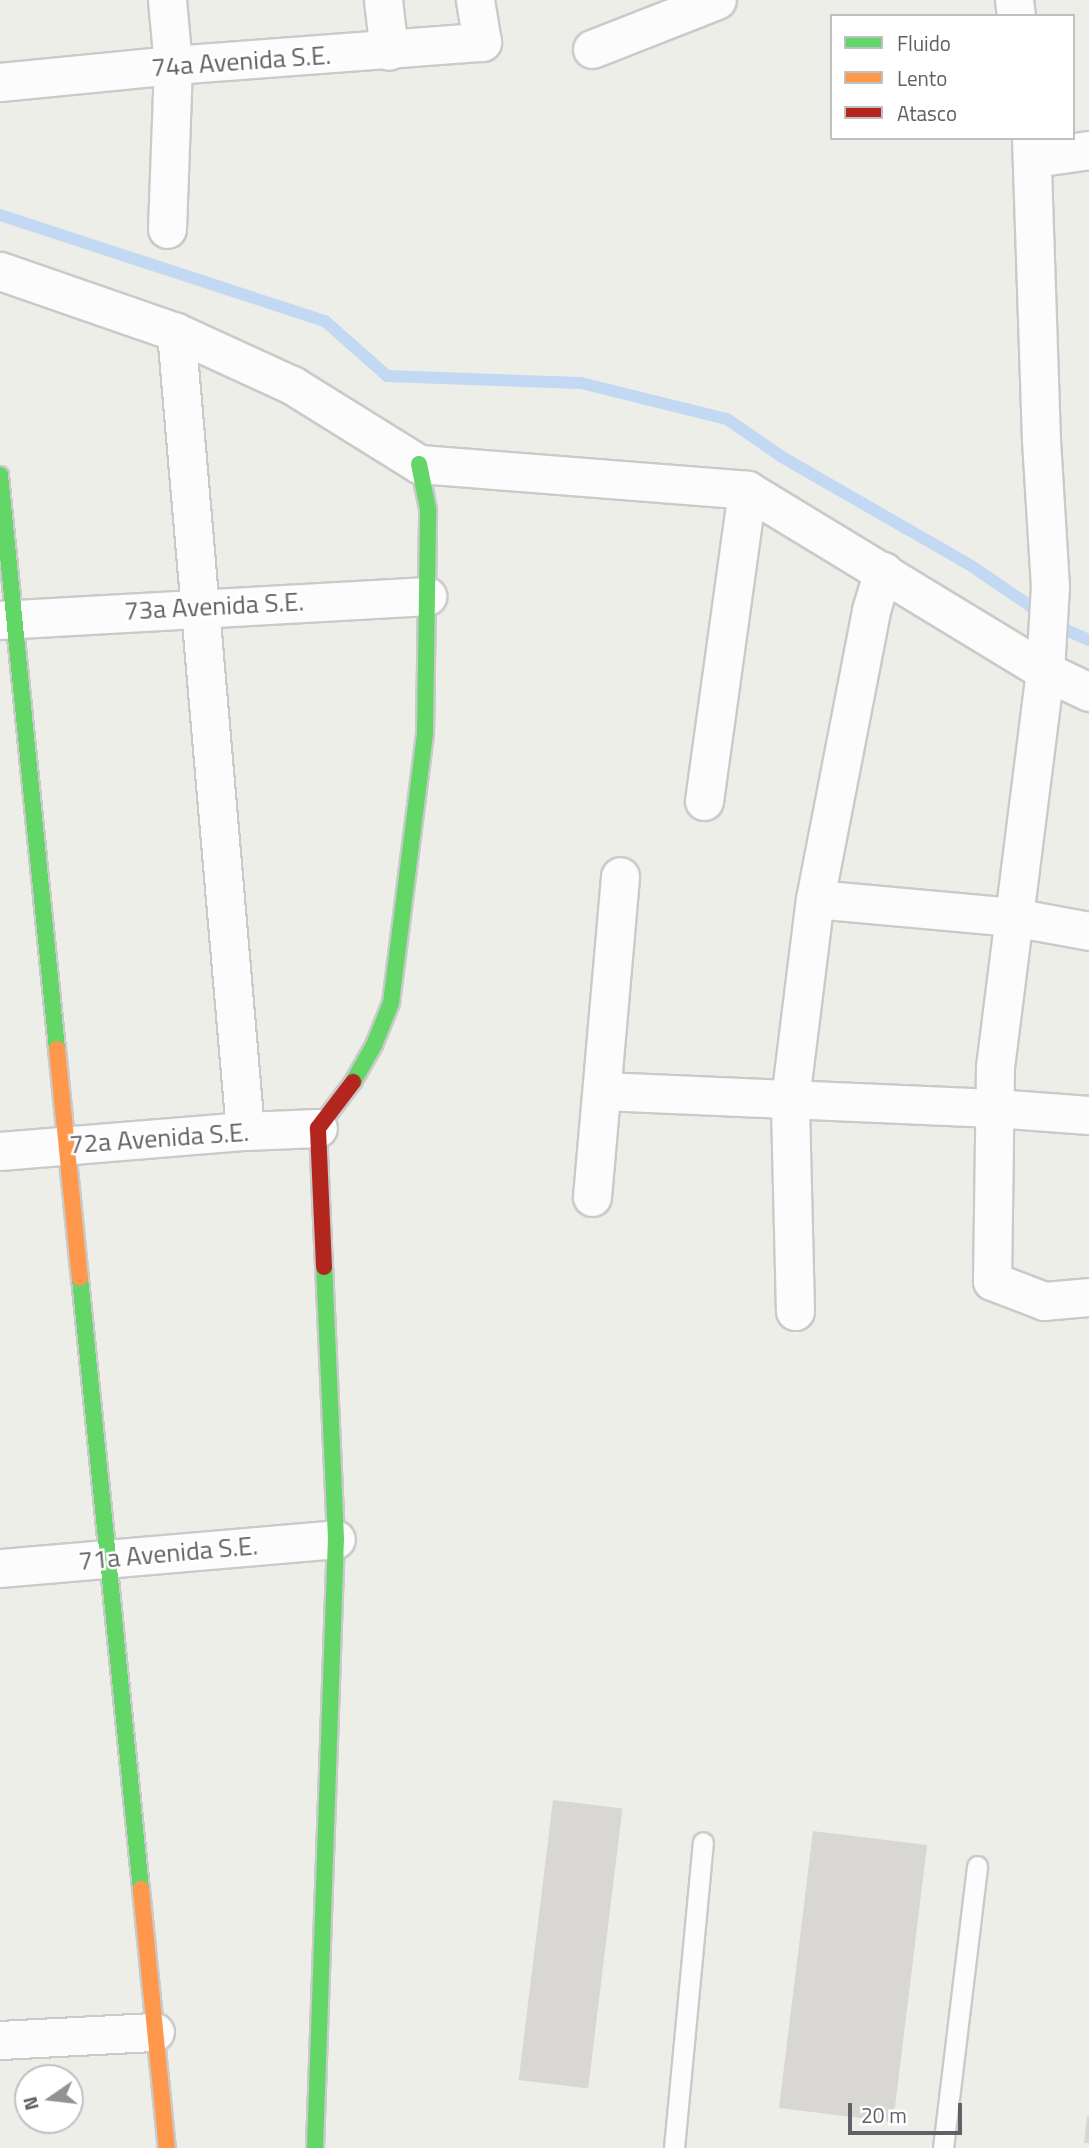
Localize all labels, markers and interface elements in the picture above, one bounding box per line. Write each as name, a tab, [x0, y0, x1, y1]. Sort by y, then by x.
legend	[830, 14, 1075, 140]
text: Fluido	[897, 27, 951, 59]
street label: 74a Avenida S.E.	[150, 39, 332, 83]
text: Lento	[897, 62, 947, 94]
text: Atasco	[897, 97, 957, 129]
street label: 73a Avenida S.E.	[123, 586, 305, 626]
street label: 72a Avenida S.E.	[68, 1116, 250, 1160]
street label: 71a Avenida S.E.	[77, 1530, 259, 1576]
north arrow	[14, 2064, 84, 2134]
scale bar	[851, 2088, 965, 2132]
text: N	[14, 2094, 46, 2114]
text: 20 m	[861, 2099, 907, 2131]

